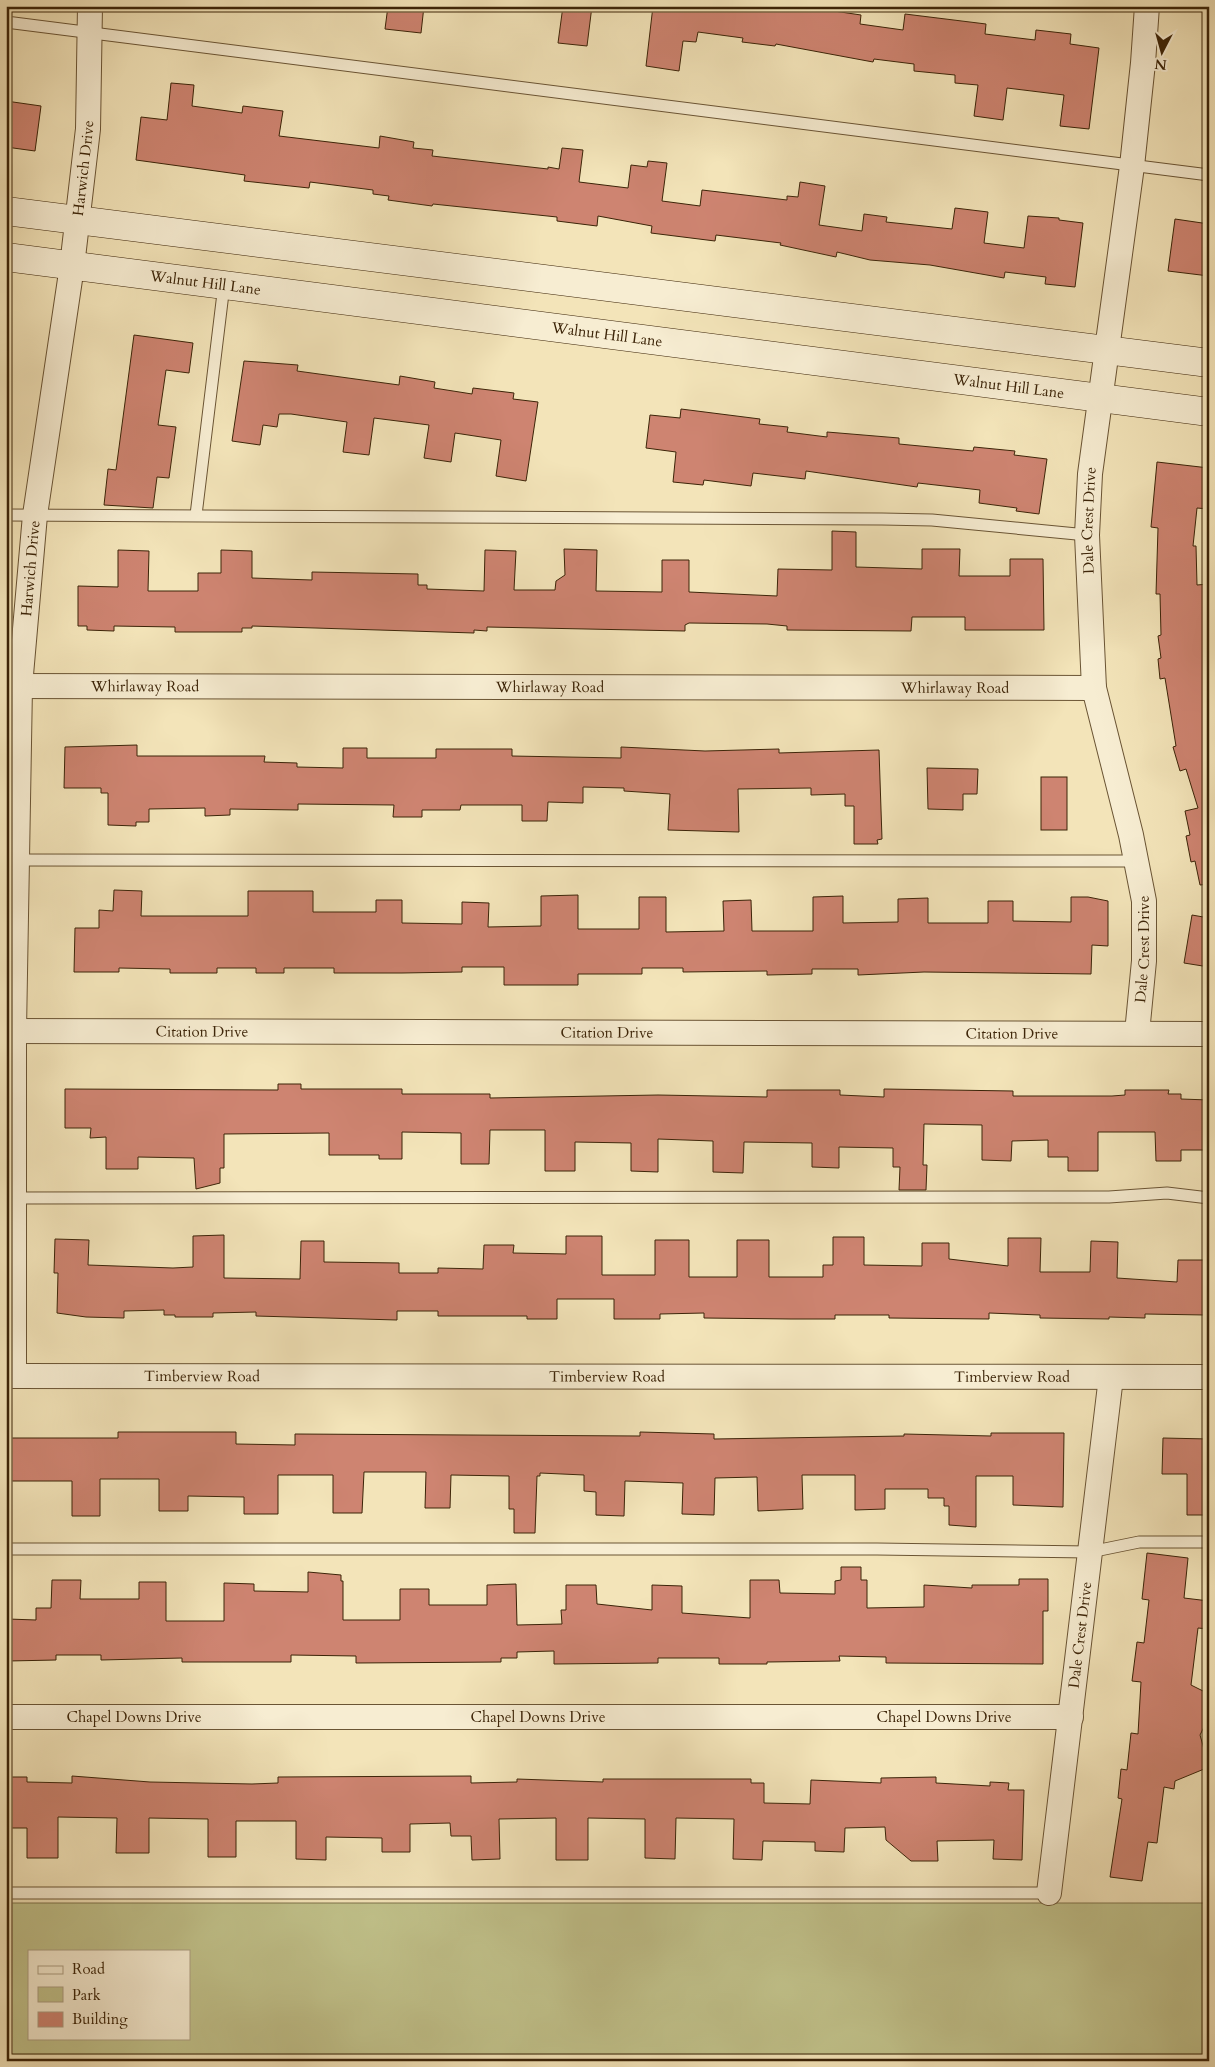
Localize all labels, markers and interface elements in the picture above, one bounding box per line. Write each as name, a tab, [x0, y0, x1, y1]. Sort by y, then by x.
north arrow	[1138, 28, 1188, 78]
text: N	[1154, 54, 1168, 75]
street label: Harwich Drive	[68, 120, 98, 217]
street label: Walnut Hill Lane	[148, 265, 262, 300]
street label: Walnut Hill Lane	[549, 317, 664, 352]
street label: Walnut Hill Lane	[951, 369, 1066, 403]
street label: Dale Crest Drive	[1077, 465, 1101, 574]
street label: Harwich Drive	[16, 520, 44, 617]
street label: Whirlaway Road	[90, 676, 199, 696]
street label: Whirlaway Road	[495, 677, 604, 697]
street label: Whirlaway Road	[900, 678, 1009, 698]
street label: Dale Crest Drive	[1130, 894, 1154, 1004]
street label: Citation Drive	[156, 1021, 249, 1042]
street label: Citation Drive	[561, 1022, 654, 1043]
street label: Citation Drive	[966, 1023, 1059, 1044]
street label: Timberview Road	[144, 1366, 260, 1386]
street label: Timberview Road	[549, 1366, 665, 1387]
street label: Timberview Road	[954, 1367, 1070, 1387]
street label: Dale Crest Drive	[1064, 1580, 1096, 1689]
street label: Chapel Downs Drive	[66, 1707, 202, 1727]
street label: Chapel Downs Drive	[470, 1707, 606, 1727]
street label: Chapel Downs Drive	[876, 1707, 1012, 1727]
legend	[28, 1950, 190, 2040]
text: Road	[72, 1959, 105, 1979]
text: Park	[72, 1985, 101, 2005]
text: Building	[72, 2009, 128, 2029]

